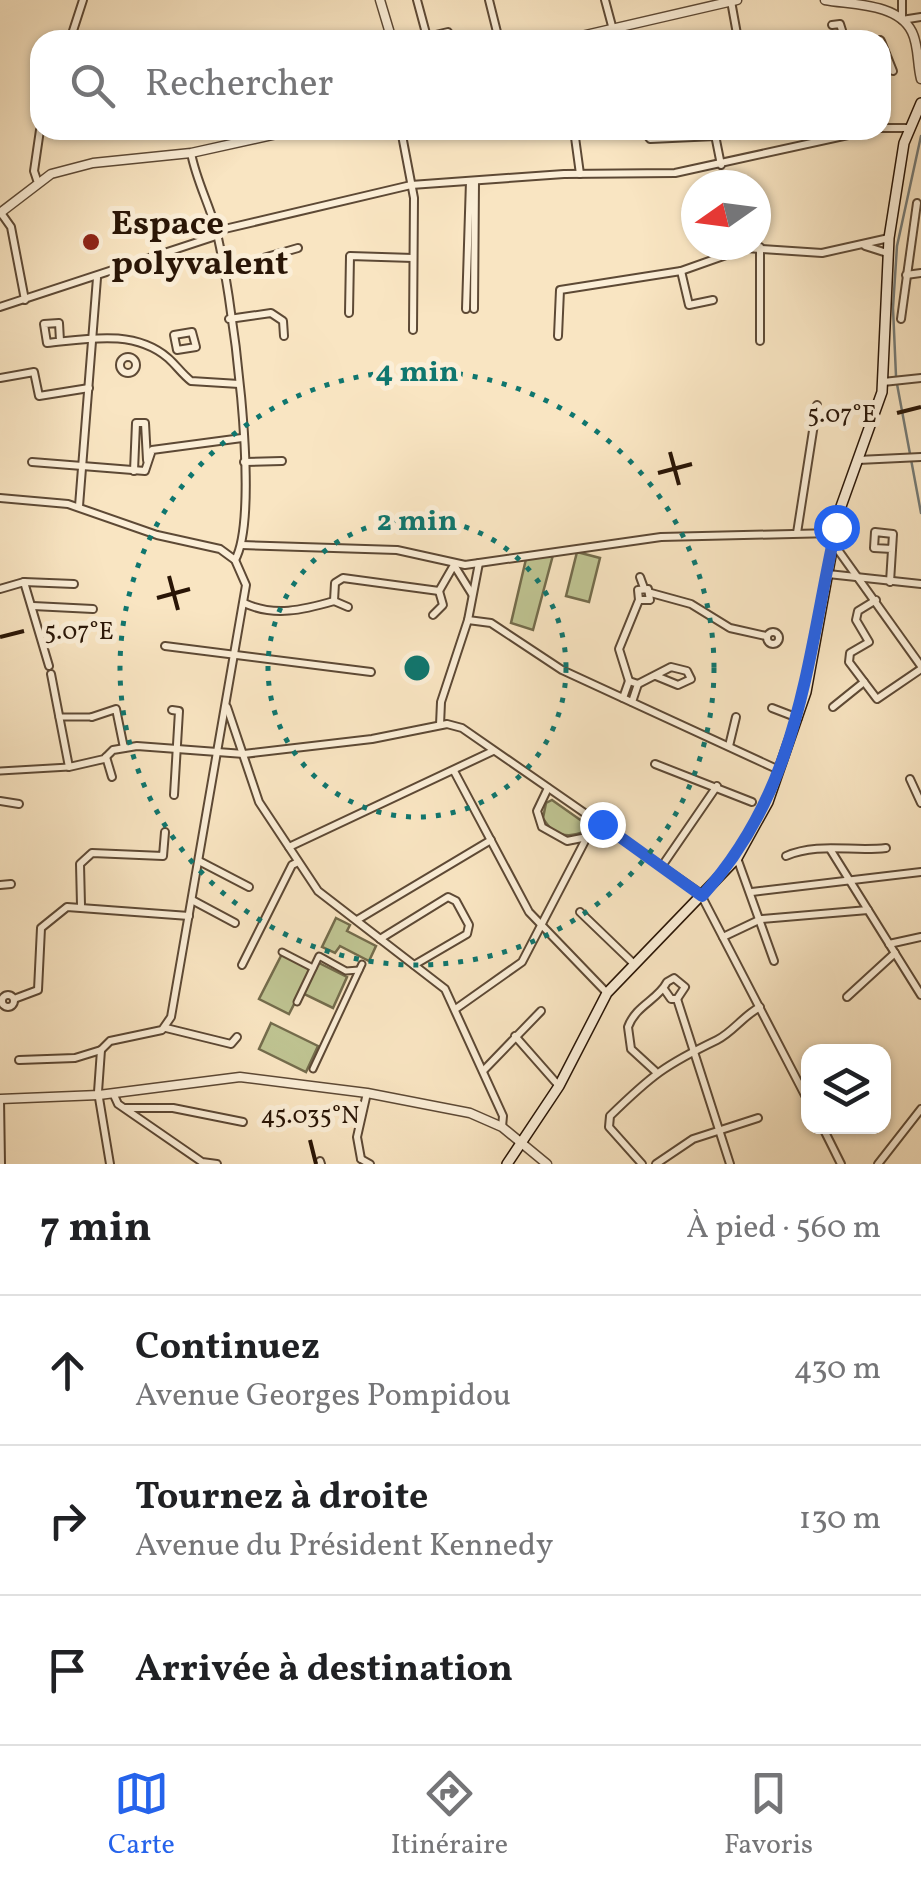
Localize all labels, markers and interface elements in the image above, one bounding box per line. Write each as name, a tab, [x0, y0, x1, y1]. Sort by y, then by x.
search box	[30, 30, 891, 140]
icon: search	[65, 58, 120, 113]
text: Rechercher	[145, 59, 333, 112]
north arrow	[681, 170, 771, 260]
place label: Espace polyvalent	[111, 201, 288, 289]
marker: Espace polyvalent	[80, 231, 102, 253]
text: 4 min	[375, 352, 459, 394]
text: 5.07°E	[807, 398, 877, 433]
text: 2 min	[377, 501, 457, 543]
route start	[814, 505, 860, 551]
text: 5.07°E	[44, 615, 114, 650]
centre of rings	[399, 650, 435, 686]
route end	[580, 802, 626, 848]
map controls	[801, 1044, 891, 1134]
button: layers	[801, 1044, 891, 1134]
text: 45.035°N	[260, 1099, 360, 1134]
text: 7 min	[40, 1200, 152, 1259]
text: À pied · 560 m	[686, 1207, 881, 1251]
text: Continuez	[135, 1322, 320, 1375]
icon: ahead	[40, 1343, 95, 1398]
text: 430 m	[793, 1348, 881, 1392]
text: Avenue Georges Pompidou	[135, 1375, 511, 1419]
text: Tournez à droite	[135, 1472, 428, 1525]
icon: right	[40, 1493, 95, 1548]
text: 130 m	[799, 1498, 881, 1542]
text: Avenue du Président Kennedy	[135, 1525, 553, 1569]
icon: arrive	[40, 1643, 95, 1698]
text: Arrivée à destination	[135, 1644, 513, 1697]
tab: Carte	[108, 1766, 175, 1865]
tab: Itinéraire	[391, 1766, 508, 1865]
tab: Favoris	[724, 1766, 813, 1865]

